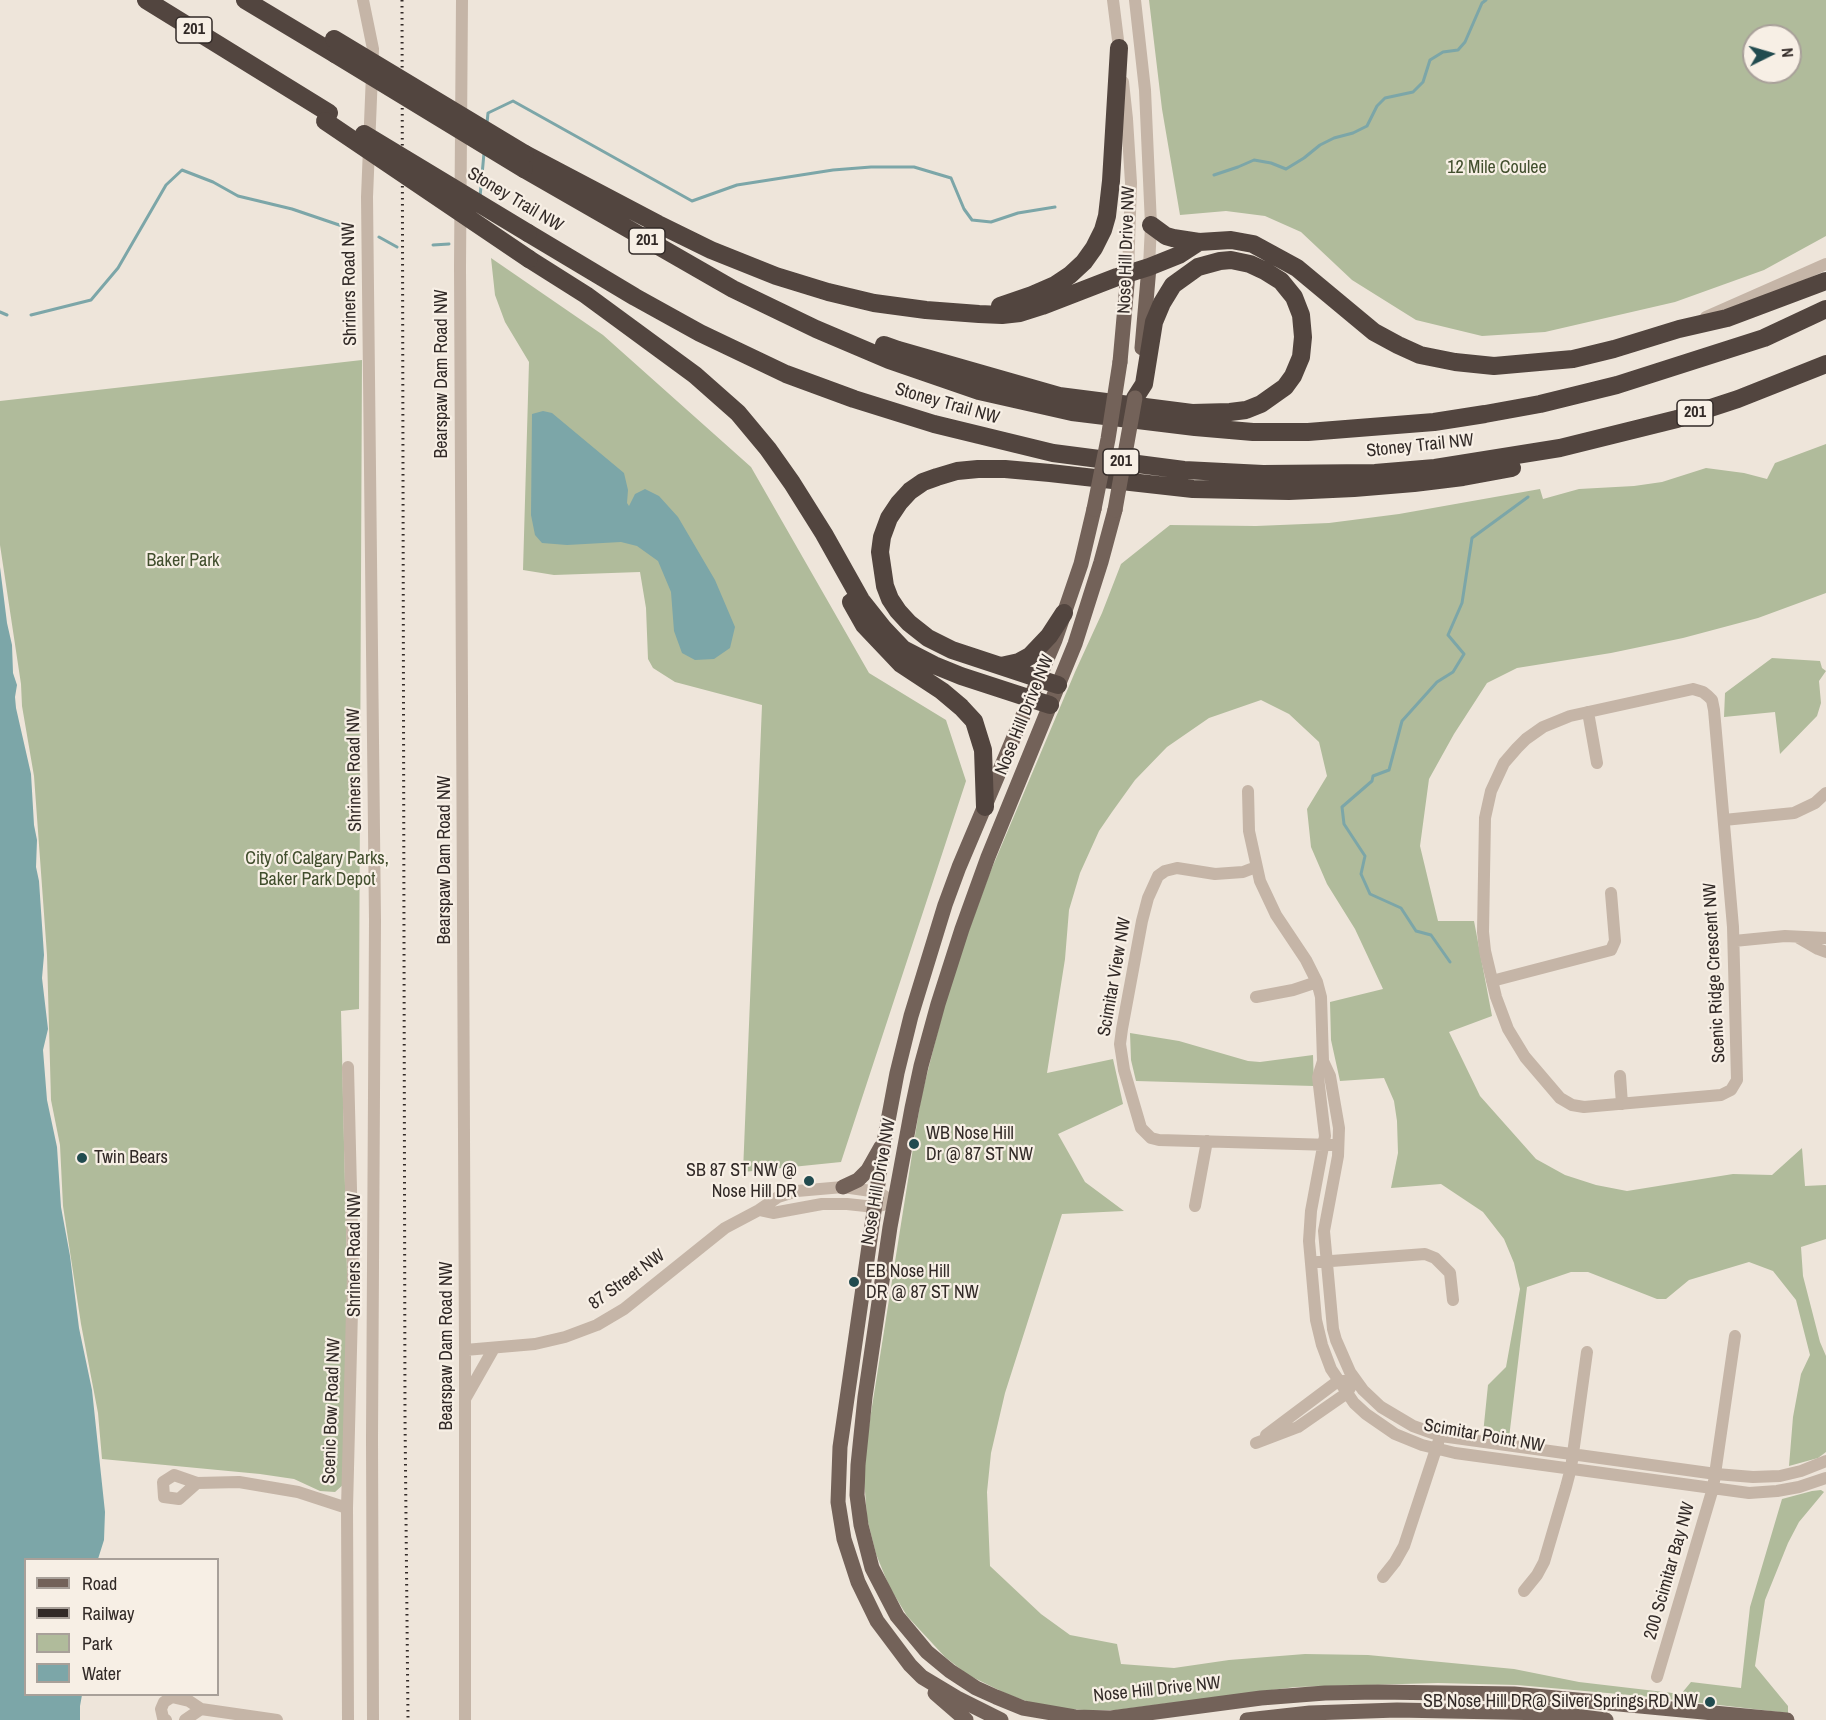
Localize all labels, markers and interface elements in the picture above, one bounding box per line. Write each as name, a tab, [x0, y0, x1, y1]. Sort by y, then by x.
road number: 201	[176, 17, 212, 43]
north arrow	[1742, 24, 1802, 84]
text: N	[1777, 47, 1799, 58]
park label: 12 Mile Coulee	[1447, 157, 1547, 179]
street label: Stoney Trail NW	[463, 163, 567, 237]
street label: Nose Hill Drive NW	[1114, 186, 1140, 314]
street label: Shriners Road NW	[338, 222, 362, 346]
road number: 201	[629, 228, 665, 254]
street label: Bearspaw Dam Road NW	[431, 290, 453, 458]
street label: Stoney Trail NW	[892, 379, 1002, 429]
road number: 201	[1677, 400, 1713, 426]
street label: Stoney Trail NW	[1365, 430, 1475, 462]
road number: 201	[1103, 449, 1139, 475]
park label: Baker Park	[146, 550, 220, 572]
street label: Nose Hill Drive NW	[991, 652, 1059, 778]
street label: Shriners Road NW	[343, 708, 367, 832]
street label: Bearspaw Dam Road NW	[434, 776, 456, 944]
park label: City of Calgary Parks, Baker Park Depot	[245, 848, 389, 890]
street label: Scenic Ridge Crescent NW	[1699, 882, 1731, 1064]
street label: Scimitar View NW	[1094, 916, 1136, 1038]
street label: Nose Hill Drive NW	[857, 1117, 901, 1247]
place label: WB Nose Hill Dr @ 87 ST NW	[926, 1123, 1033, 1166]
marker: WB Nose Hill Dr @ 87 ST NW	[907, 1137, 921, 1151]
place label: Twin Bears	[94, 1147, 168, 1169]
marker: Twin Bears	[75, 1151, 89, 1165]
place label: SB 87 ST NW @ Nose Hill DR	[686, 1160, 797, 1202]
marker: SB 87 ST NW @ Nose Hill DR	[802, 1174, 816, 1188]
street label: Shriners Road NW	[344, 1193, 366, 1317]
street label: 87 Street NW	[585, 1245, 669, 1315]
place label: EB Nose Hill DR @ 87 ST NW	[866, 1261, 979, 1304]
street label: Bearspaw Dam Road NW	[436, 1262, 458, 1430]
marker: EB Nose Hill DR @ 87 ST NW	[847, 1275, 861, 1289]
street label: Scenic Bow Road NW	[319, 1338, 345, 1484]
street label: Scimitar Point NW	[1422, 1415, 1546, 1457]
street label: 200 Scimitar Bay NW	[1640, 1500, 1700, 1642]
legend	[24, 1558, 219, 1696]
text: Road	[82, 1571, 117, 1596]
text: Railway	[82, 1601, 135, 1626]
text: Park	[82, 1631, 112, 1656]
text: Water	[82, 1661, 121, 1686]
street label: Nose Hill Drive NW	[1092, 1673, 1222, 1707]
place label: SB Nose Hill DR@ Silver Springs RD NW	[1423, 1691, 1698, 1713]
marker: SB Nose Hill DR@ Silver Springs RD NW	[1703, 1695, 1717, 1709]

